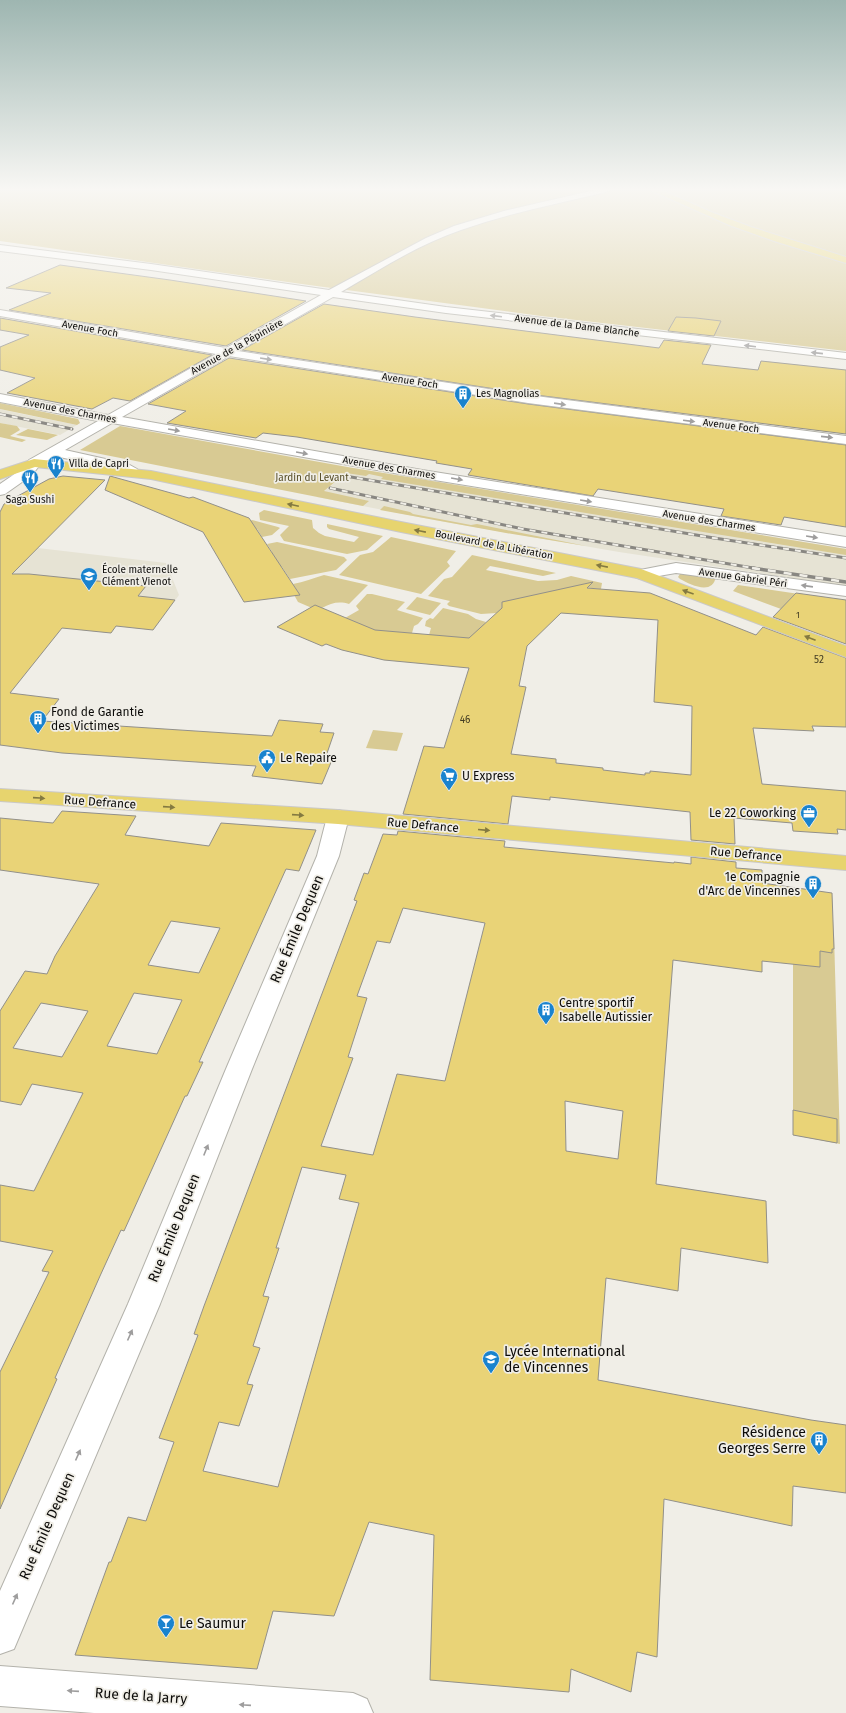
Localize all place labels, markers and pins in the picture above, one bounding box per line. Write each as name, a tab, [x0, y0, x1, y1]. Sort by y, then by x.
building icon: Les Magnolias	[453, 384, 473, 409]
place label: Les Magnolias	[476, 388, 540, 400]
restaurant icon: Villa de Capri	[46, 454, 66, 479]
place label: Villa de Capri	[69, 458, 129, 470]
restaurant icon: Saga Sushi	[20, 468, 40, 493]
place label: Saga Sushi	[6, 494, 54, 506]
place label: École maternelle Clément Vienot	[102, 562, 178, 588]
school or university icon: École maternelle Clément Vienot	[79, 566, 99, 591]
place label: Fond de Garantie des Victimes	[51, 705, 144, 733]
building icon: Fond de Garantie des Victimes	[28, 709, 48, 734]
public building icon: Le Repaire	[257, 748, 277, 773]
place label: Le Repaire	[280, 751, 337, 765]
supermarket icon: U Express	[439, 766, 459, 791]
place label: U Express	[462, 769, 515, 783]
office icon: Le 22 Coworking	[799, 803, 819, 828]
place label: Le 22 Coworking	[709, 806, 797, 820]
place label: 1e Compagnie d'Arc de Vincennes	[698, 870, 800, 898]
building icon: 1e Compagnie d'Arc de Vincennes	[803, 874, 823, 899]
place label: Centre sportif Isabelle Autissier	[559, 996, 653, 1024]
building icon: Centre sportif Isabelle Autissier	[536, 1000, 556, 1025]
place label: Lycée International de Vincennes	[504, 1343, 625, 1376]
school or university icon: Lycée International de Vincennes	[481, 1349, 501, 1374]
place label: Résidence Georges Serre	[718, 1424, 806, 1457]
building icon: Résidence Georges Serre	[809, 1430, 829, 1455]
bar icon: Le Saumur	[156, 1613, 176, 1638]
place label: Le Saumur	[179, 1615, 247, 1632]

